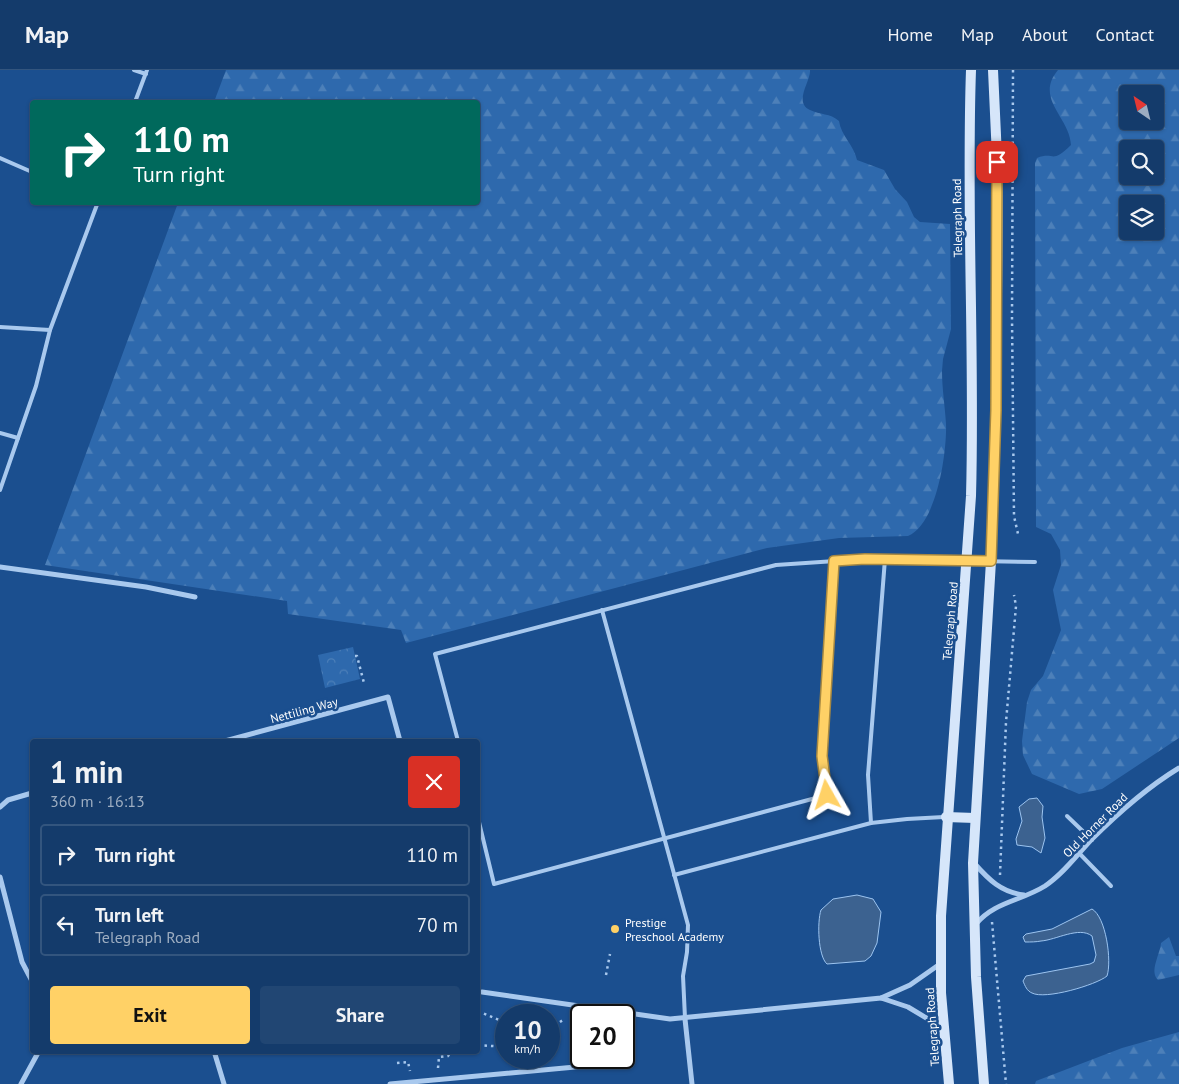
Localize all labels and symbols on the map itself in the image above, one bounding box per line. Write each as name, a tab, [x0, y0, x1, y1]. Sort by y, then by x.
north arrow	[1119, 85, 1164, 130]
pin	[976, 141, 1018, 183]
street label: Telegraph Road	[949, 178, 965, 258]
street label: Telegraph Road	[939, 581, 961, 661]
street label: Nettiling Way	[269, 694, 340, 726]
position arrow	[800, 768, 852, 820]
street label: Old Horner Road	[1060, 790, 1130, 860]
place label: Prestige Preschool Academy	[625, 915, 724, 944]
marker: Prestige Preschool Academy	[609, 923, 621, 935]
street label: Telegraph Road	[922, 987, 942, 1067]
speed limit sign: 20	[570, 1004, 635, 1069]

